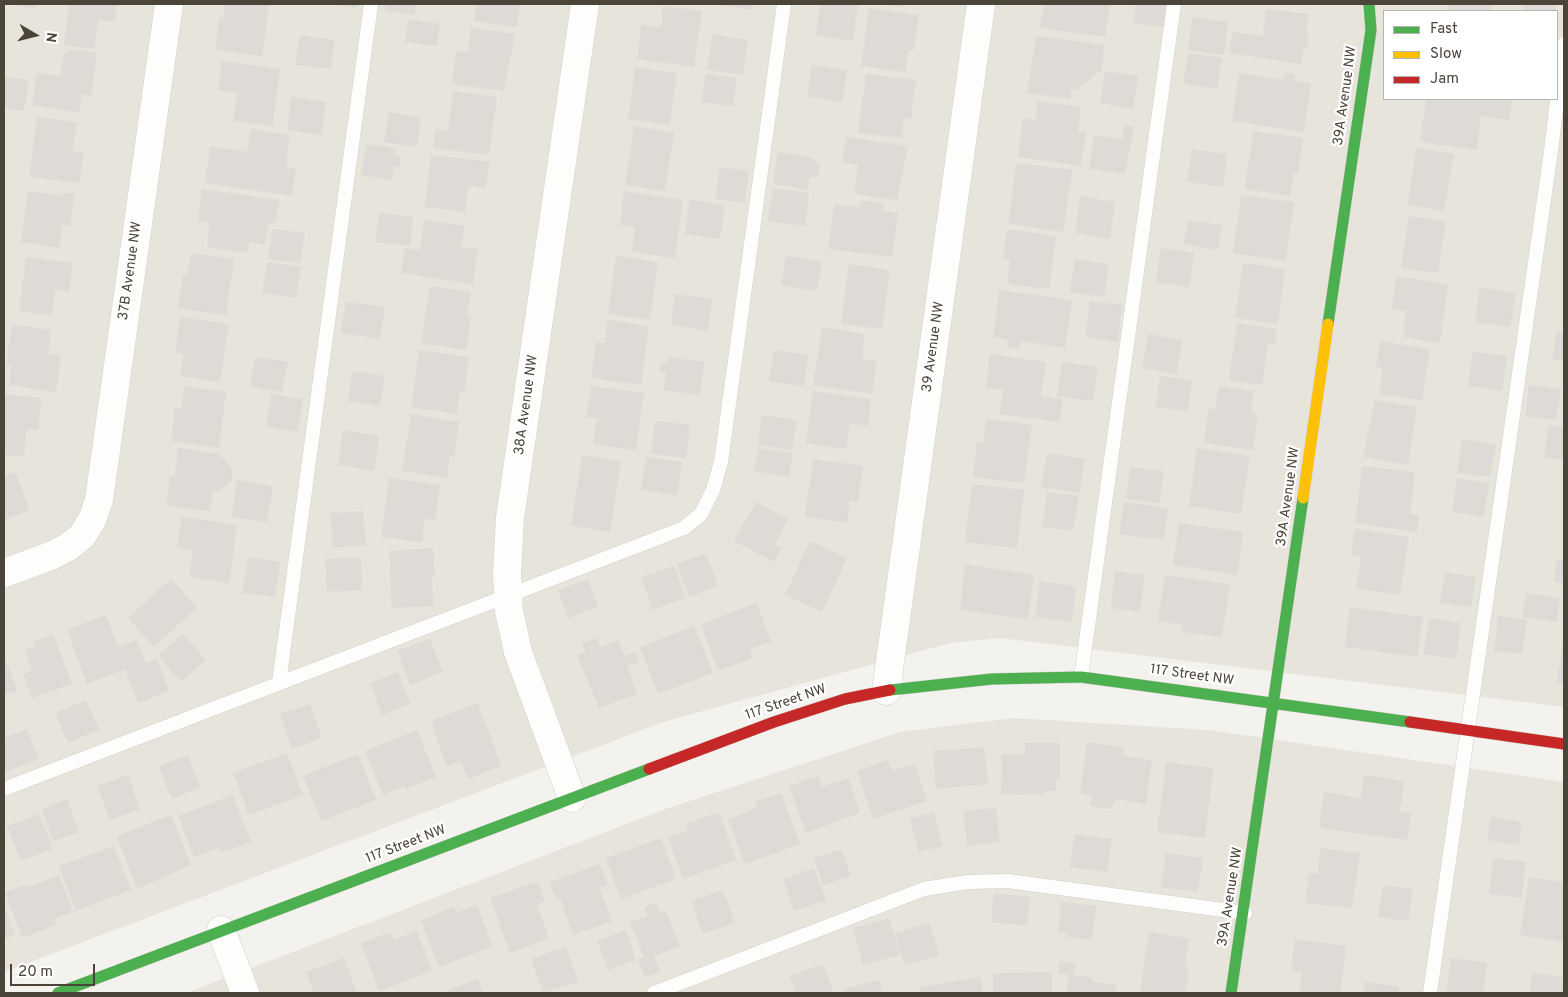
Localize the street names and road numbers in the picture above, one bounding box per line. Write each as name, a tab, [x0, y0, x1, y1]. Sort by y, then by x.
street label: 39A Avenue NW	[1331, 45, 1361, 147]
street label: 37B Avenue NW	[116, 220, 146, 322]
street label: 39 Avenue NW	[919, 301, 949, 393]
street label: 38A Avenue NW	[512, 354, 542, 456]
street label: 39A Avenue NW	[1274, 446, 1304, 548]
street label: 117 Street NW	[1149, 662, 1235, 690]
street label: 117 Street NW	[743, 681, 829, 725]
street label: 117 Street NW	[364, 822, 448, 868]
street label: 39A Avenue NW	[1215, 846, 1247, 948]

